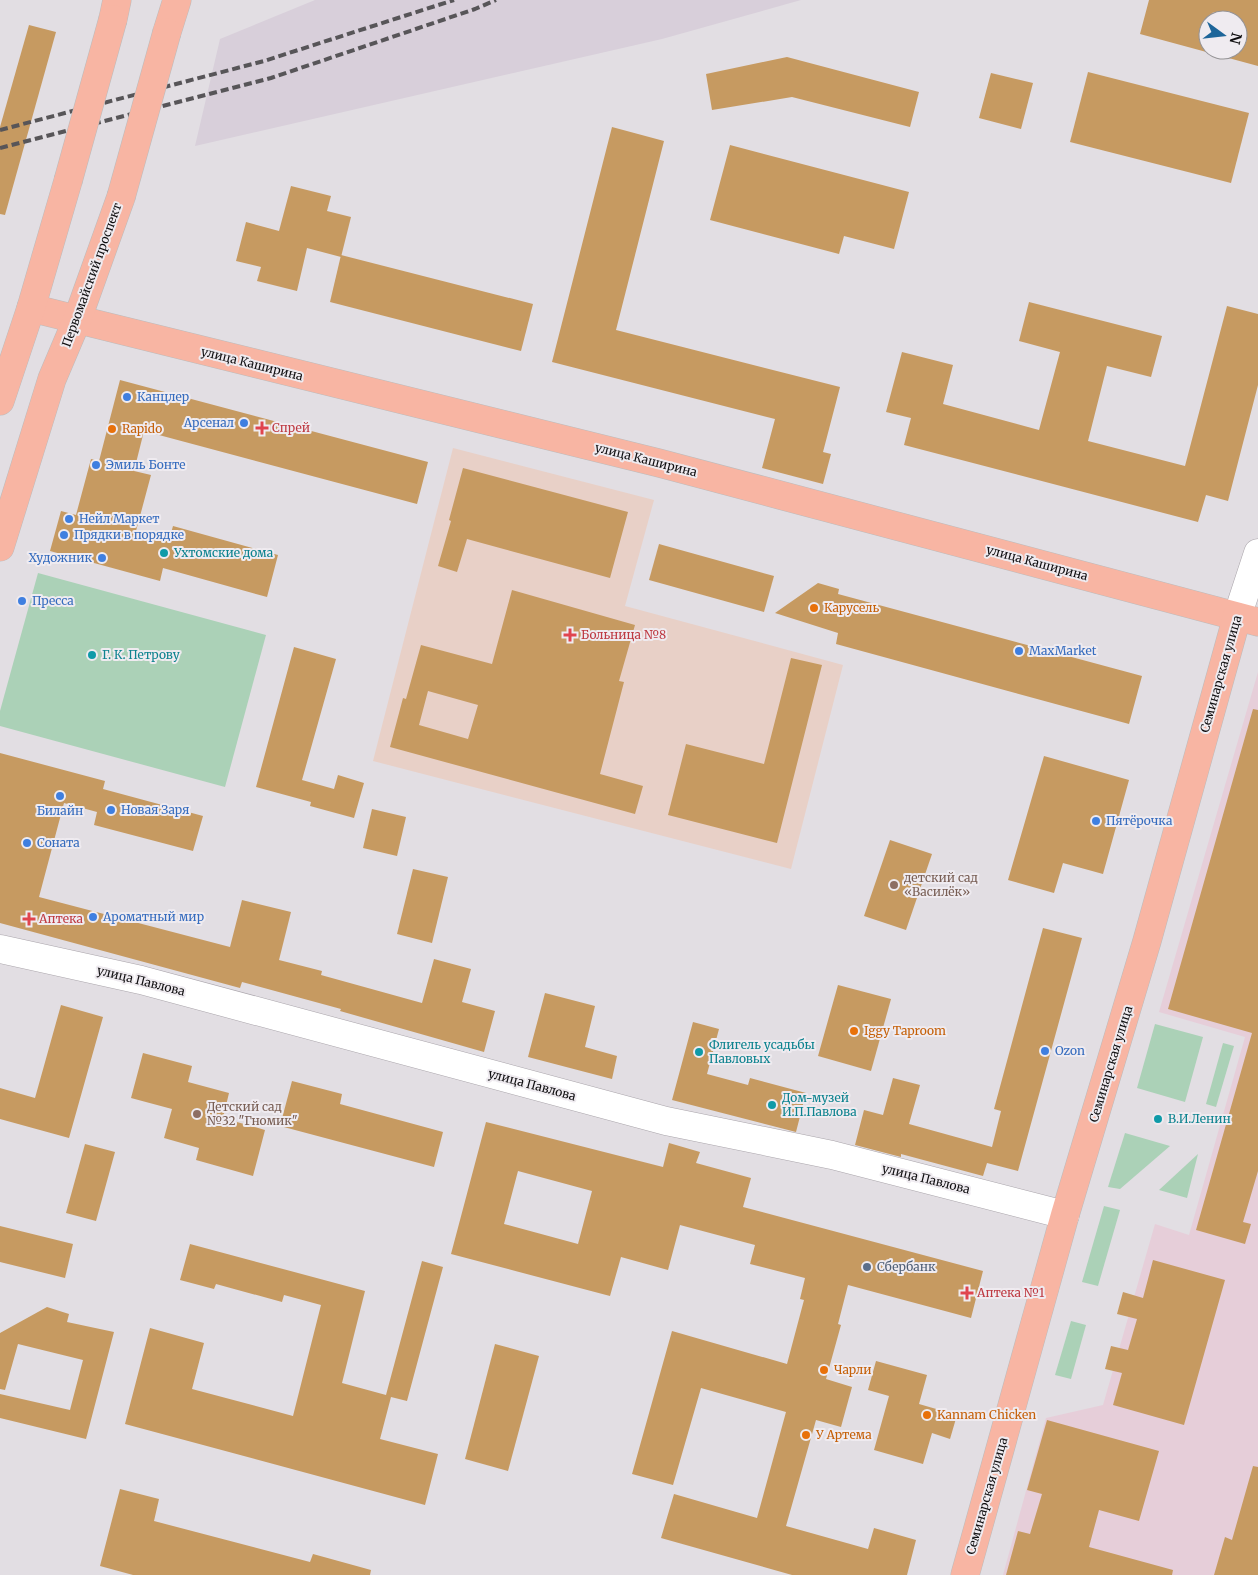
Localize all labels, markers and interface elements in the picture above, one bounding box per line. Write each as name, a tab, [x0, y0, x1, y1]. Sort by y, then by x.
north arrow	[1198, 10, 1248, 60]
text: N	[1225, 31, 1246, 46]
street label: Первомайский проспект	[58, 201, 125, 349]
street label: улица Каширина	[200, 344, 305, 384]
place label: Канцлер	[137, 389, 189, 404]
marker: Канцлер	[121, 391, 133, 403]
place label: Арсенал	[183, 415, 234, 430]
marker: Арсенал	[238, 417, 250, 429]
place label: Спрей	[272, 420, 310, 435]
place label: Rapido	[122, 421, 162, 436]
marker: Спрей	[256, 422, 268, 434]
marker: Rapido	[106, 423, 118, 435]
street label: улица Каширина	[594, 440, 699, 480]
place label: Эмиль Бонте	[106, 457, 186, 472]
marker: Эмиль Бонте	[90, 459, 102, 471]
place label: Нейл Маркет	[79, 511, 160, 526]
marker: Нейл Маркет	[63, 513, 75, 525]
place label: Прядки в порядке	[74, 527, 184, 542]
marker: Прядки в порядке	[58, 529, 70, 541]
street label: улица Каширина	[985, 542, 1090, 583]
place label: Ухтомские дома	[173, 545, 274, 560]
marker: Ухтомские дома	[158, 547, 170, 559]
place label: Художник	[28, 550, 92, 565]
marker: Художник	[96, 552, 108, 564]
place label: Пресса	[32, 593, 74, 608]
marker: Пресса	[16, 595, 28, 607]
place label: Карусель	[824, 600, 879, 615]
marker: Карусель	[808, 602, 820, 614]
street label: Семинарская улица	[1197, 613, 1245, 734]
place label: Больница №8	[581, 627, 666, 642]
marker: Больница №8	[563, 628, 577, 642]
place label: MaxMarket	[1029, 643, 1097, 658]
marker: MaxMarket	[1013, 645, 1025, 657]
place label: Г. К. Петрову	[102, 647, 180, 662]
marker: Г. К. Петрову	[86, 649, 98, 661]
marker: Билайн	[54, 790, 66, 802]
place label: Новая Заря	[121, 802, 189, 817]
place label: Билайн	[37, 803, 83, 818]
marker: Новая Заря	[105, 804, 117, 816]
place label: Пятёрочка	[1106, 813, 1173, 828]
marker: Пятёрочка	[1090, 815, 1102, 827]
place label: Соната	[37, 835, 80, 850]
marker: Соната	[21, 837, 33, 849]
place label: детский сад «Василёк»	[903, 870, 978, 899]
marker: детский сад «Василёк»	[888, 879, 900, 891]
place label: Ароматный мир	[102, 909, 204, 924]
place label: Аптека	[38, 911, 84, 926]
marker: Ароматный мир	[87, 911, 99, 923]
marker: Аптека	[23, 913, 35, 925]
street label: улица Павлова	[96, 962, 187, 999]
street label: Семинарская улица	[1086, 1003, 1136, 1124]
place label: Iggy Taproom	[864, 1023, 946, 1038]
marker: Iggy Taproom	[848, 1025, 860, 1037]
place label: Флигель усадьбы Павловых	[709, 1037, 815, 1066]
place label: Ozon	[1055, 1043, 1085, 1058]
marker: Ozon	[1039, 1045, 1051, 1057]
marker: Флигель усадьбы Павловых	[693, 1046, 705, 1058]
street label: улица Павлова	[487, 1066, 578, 1104]
place label: Дом-музей И.П.Павлова	[782, 1090, 857, 1119]
place label: Детский сад №32 "Гномик"	[207, 1099, 298, 1128]
marker: Дом-музей И.П.Павлова	[766, 1099, 778, 1111]
marker: Детский сад №32 "Гномик"	[191, 1108, 203, 1120]
place label: В.И.Ленин	[1168, 1111, 1231, 1126]
marker: В.И.Ленин	[1152, 1113, 1164, 1125]
street label: улица Павлова	[881, 1160, 972, 1197]
place label: Сбербанк	[877, 1259, 936, 1274]
marker: Сбербанк	[861, 1261, 873, 1273]
place label: Аптека №1	[976, 1285, 1045, 1300]
marker: Аптека №1	[961, 1287, 973, 1299]
place label: Чарли	[834, 1362, 871, 1377]
marker: Чарли	[818, 1364, 830, 1376]
place label: Kannam Chicken	[937, 1407, 1036, 1422]
marker: Kannam Chicken	[921, 1409, 933, 1421]
place label: У Артема	[815, 1427, 872, 1442]
marker: У Артема	[800, 1429, 812, 1441]
street label: Семинарская улица	[963, 1435, 1011, 1556]

